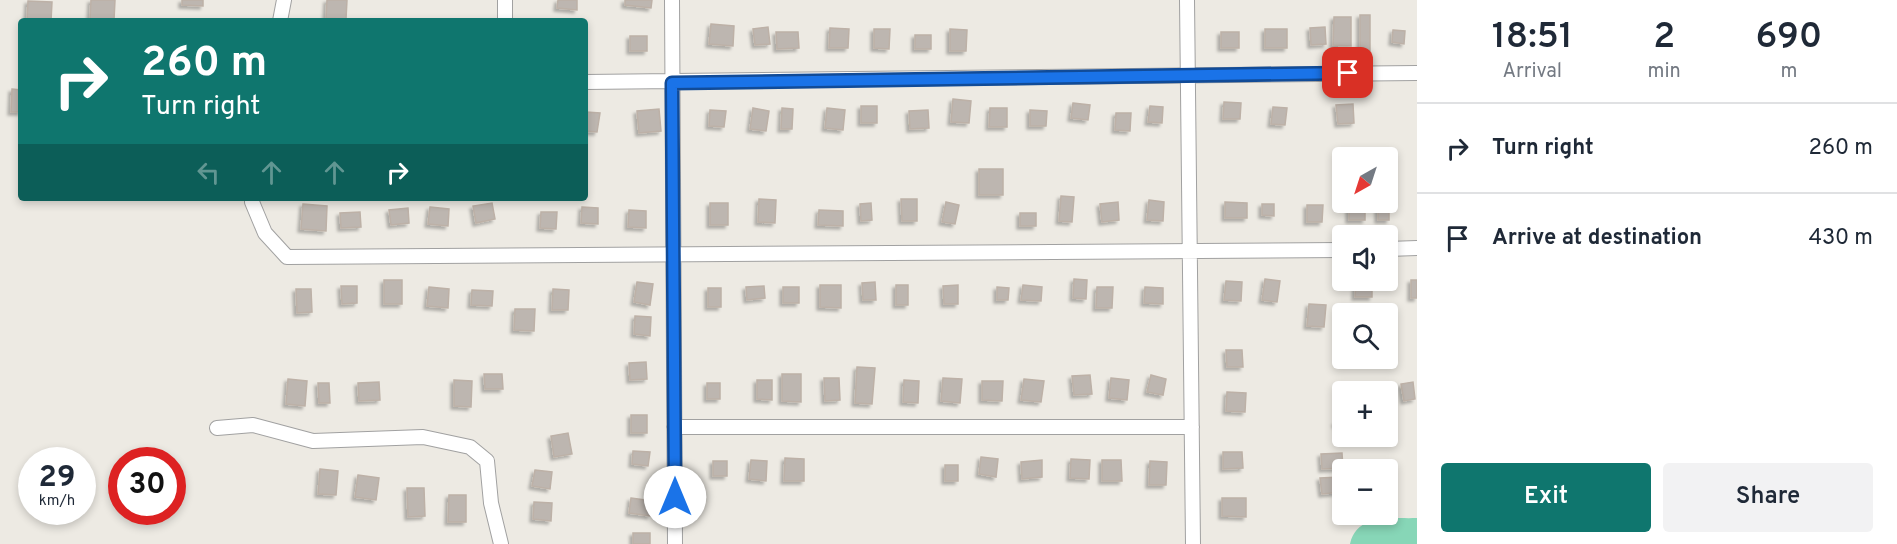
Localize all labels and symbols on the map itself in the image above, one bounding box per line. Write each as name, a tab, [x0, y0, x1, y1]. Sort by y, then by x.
pin	[1322, 47, 1373, 98]
north arrow	[1332, 147, 1398, 213]
speed limit sign: 30	[108, 447, 186, 525]
position arrow	[643, 465, 707, 529]

